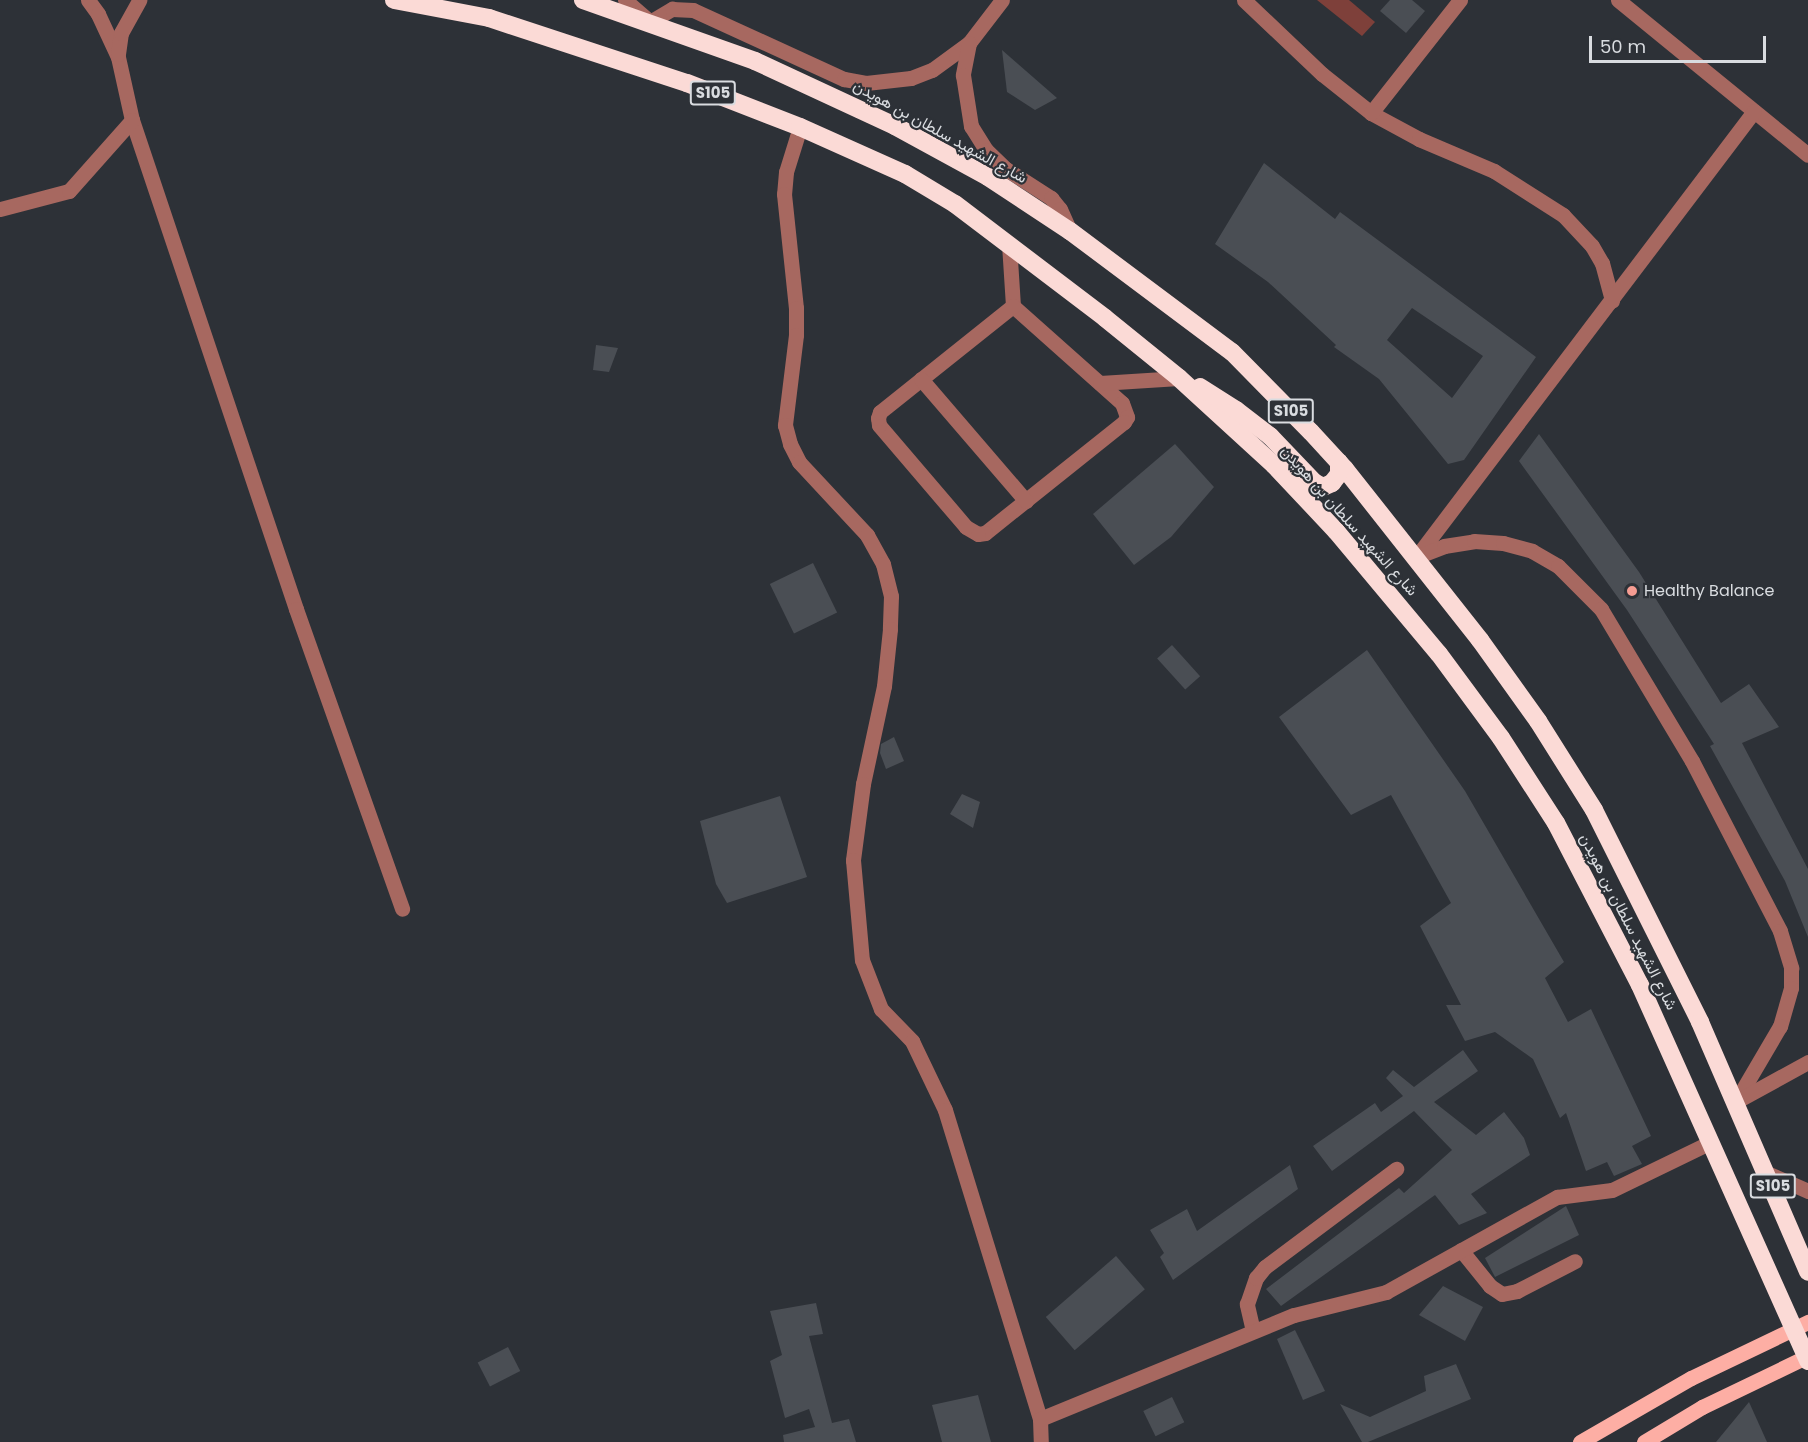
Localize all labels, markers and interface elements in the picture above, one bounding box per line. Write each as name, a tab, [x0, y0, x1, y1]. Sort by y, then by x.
scale bar	[1592, 24, 1769, 62]
text: 50 m	[1600, 34, 1646, 59]
street label: شارع الشهيد سلطان بن هويدن	[850, 76, 1030, 188]
road number: S105	[689, 81, 737, 105]
road number: S105	[1267, 399, 1315, 423]
street label: شارع الشهيد سلطان بن هويدن	[1276, 442, 1422, 600]
place label: Healthy Balance	[1644, 581, 1774, 601]
marker: Healthy Balance	[1625, 584, 1639, 598]
street label: شارع الشهيد سلطان بن هويدن	[1575, 830, 1681, 1014]
road number: S105	[1749, 1174, 1797, 1198]

